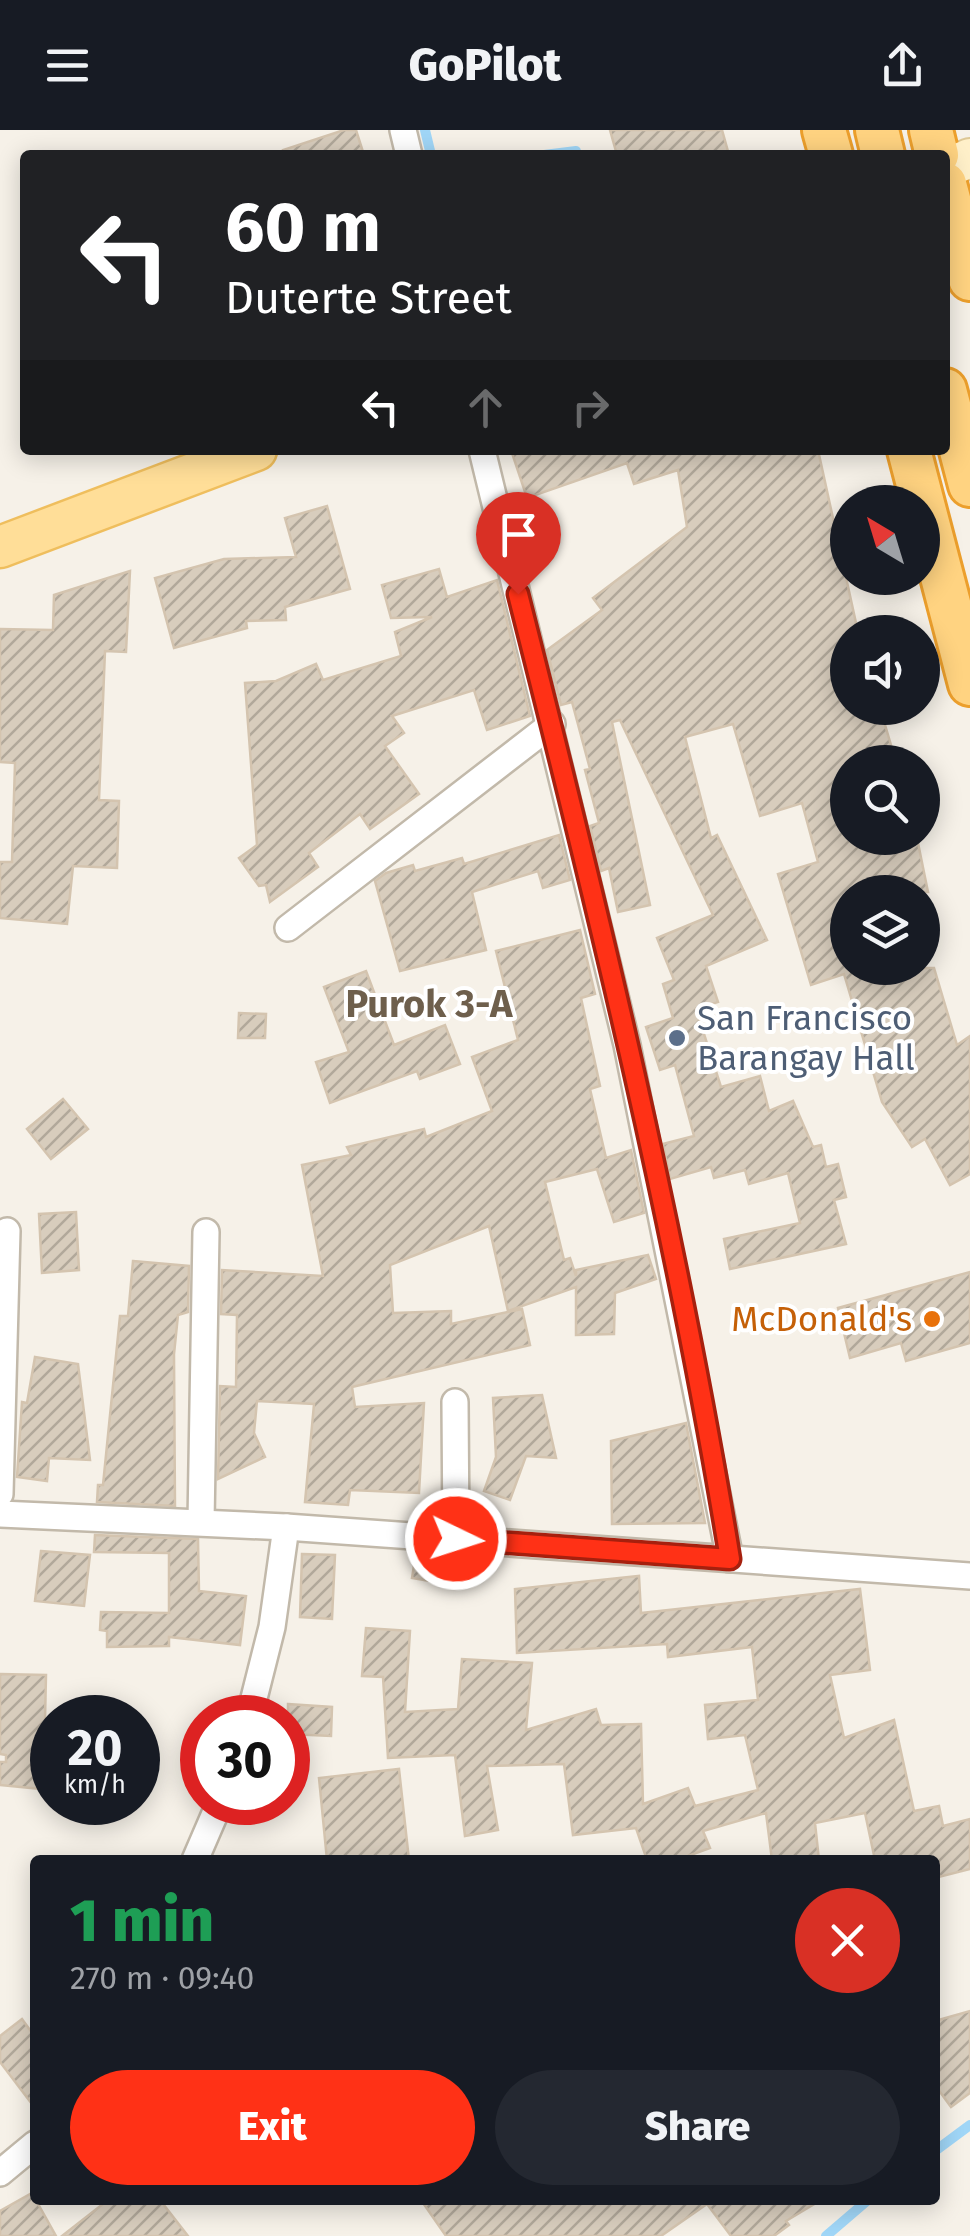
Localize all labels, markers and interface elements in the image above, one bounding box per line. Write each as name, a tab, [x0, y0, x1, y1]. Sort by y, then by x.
icon: menu	[40, 38, 95, 93]
text: GoPilot	[409, 38, 561, 92]
icon: share	[875, 38, 930, 93]
text: 60 m	[225, 186, 381, 270]
icon: left	[60, 190, 190, 320]
text: Duterte Street	[225, 271, 512, 325]
icon: left	[353, 380, 408, 435]
icon: ahead	[458, 380, 513, 435]
icon: right	[563, 380, 618, 435]
north arrow	[830, 485, 940, 595]
map controls	[830, 485, 940, 985]
pin	[476, 492, 561, 595]
icon: arrive	[491, 507, 546, 562]
button: sound	[830, 615, 940, 725]
button: search	[830, 745, 940, 855]
button: layers	[830, 875, 940, 985]
district label: Purok 3-A	[345, 981, 513, 1027]
place label: San Francisco Barangay Hall	[697, 997, 915, 1079]
marker: San Francisco Barangay Hall	[666, 1027, 688, 1049]
place label: McDonald's	[731, 1298, 912, 1340]
marker: McDonald's	[921, 1308, 943, 1330]
position arrow	[404, 1487, 508, 1591]
speed limit sign: 30	[180, 1695, 310, 1825]
text: 20	[67, 1718, 123, 1778]
text: km/h	[64, 1770, 126, 1800]
text: 1 min	[70, 1885, 214, 1957]
button: close	[795, 1888, 900, 1993]
text: 270 m · 09:40	[70, 1959, 254, 1997]
button: Exit	[70, 2070, 475, 2185]
button: Share	[495, 2070, 900, 2185]

